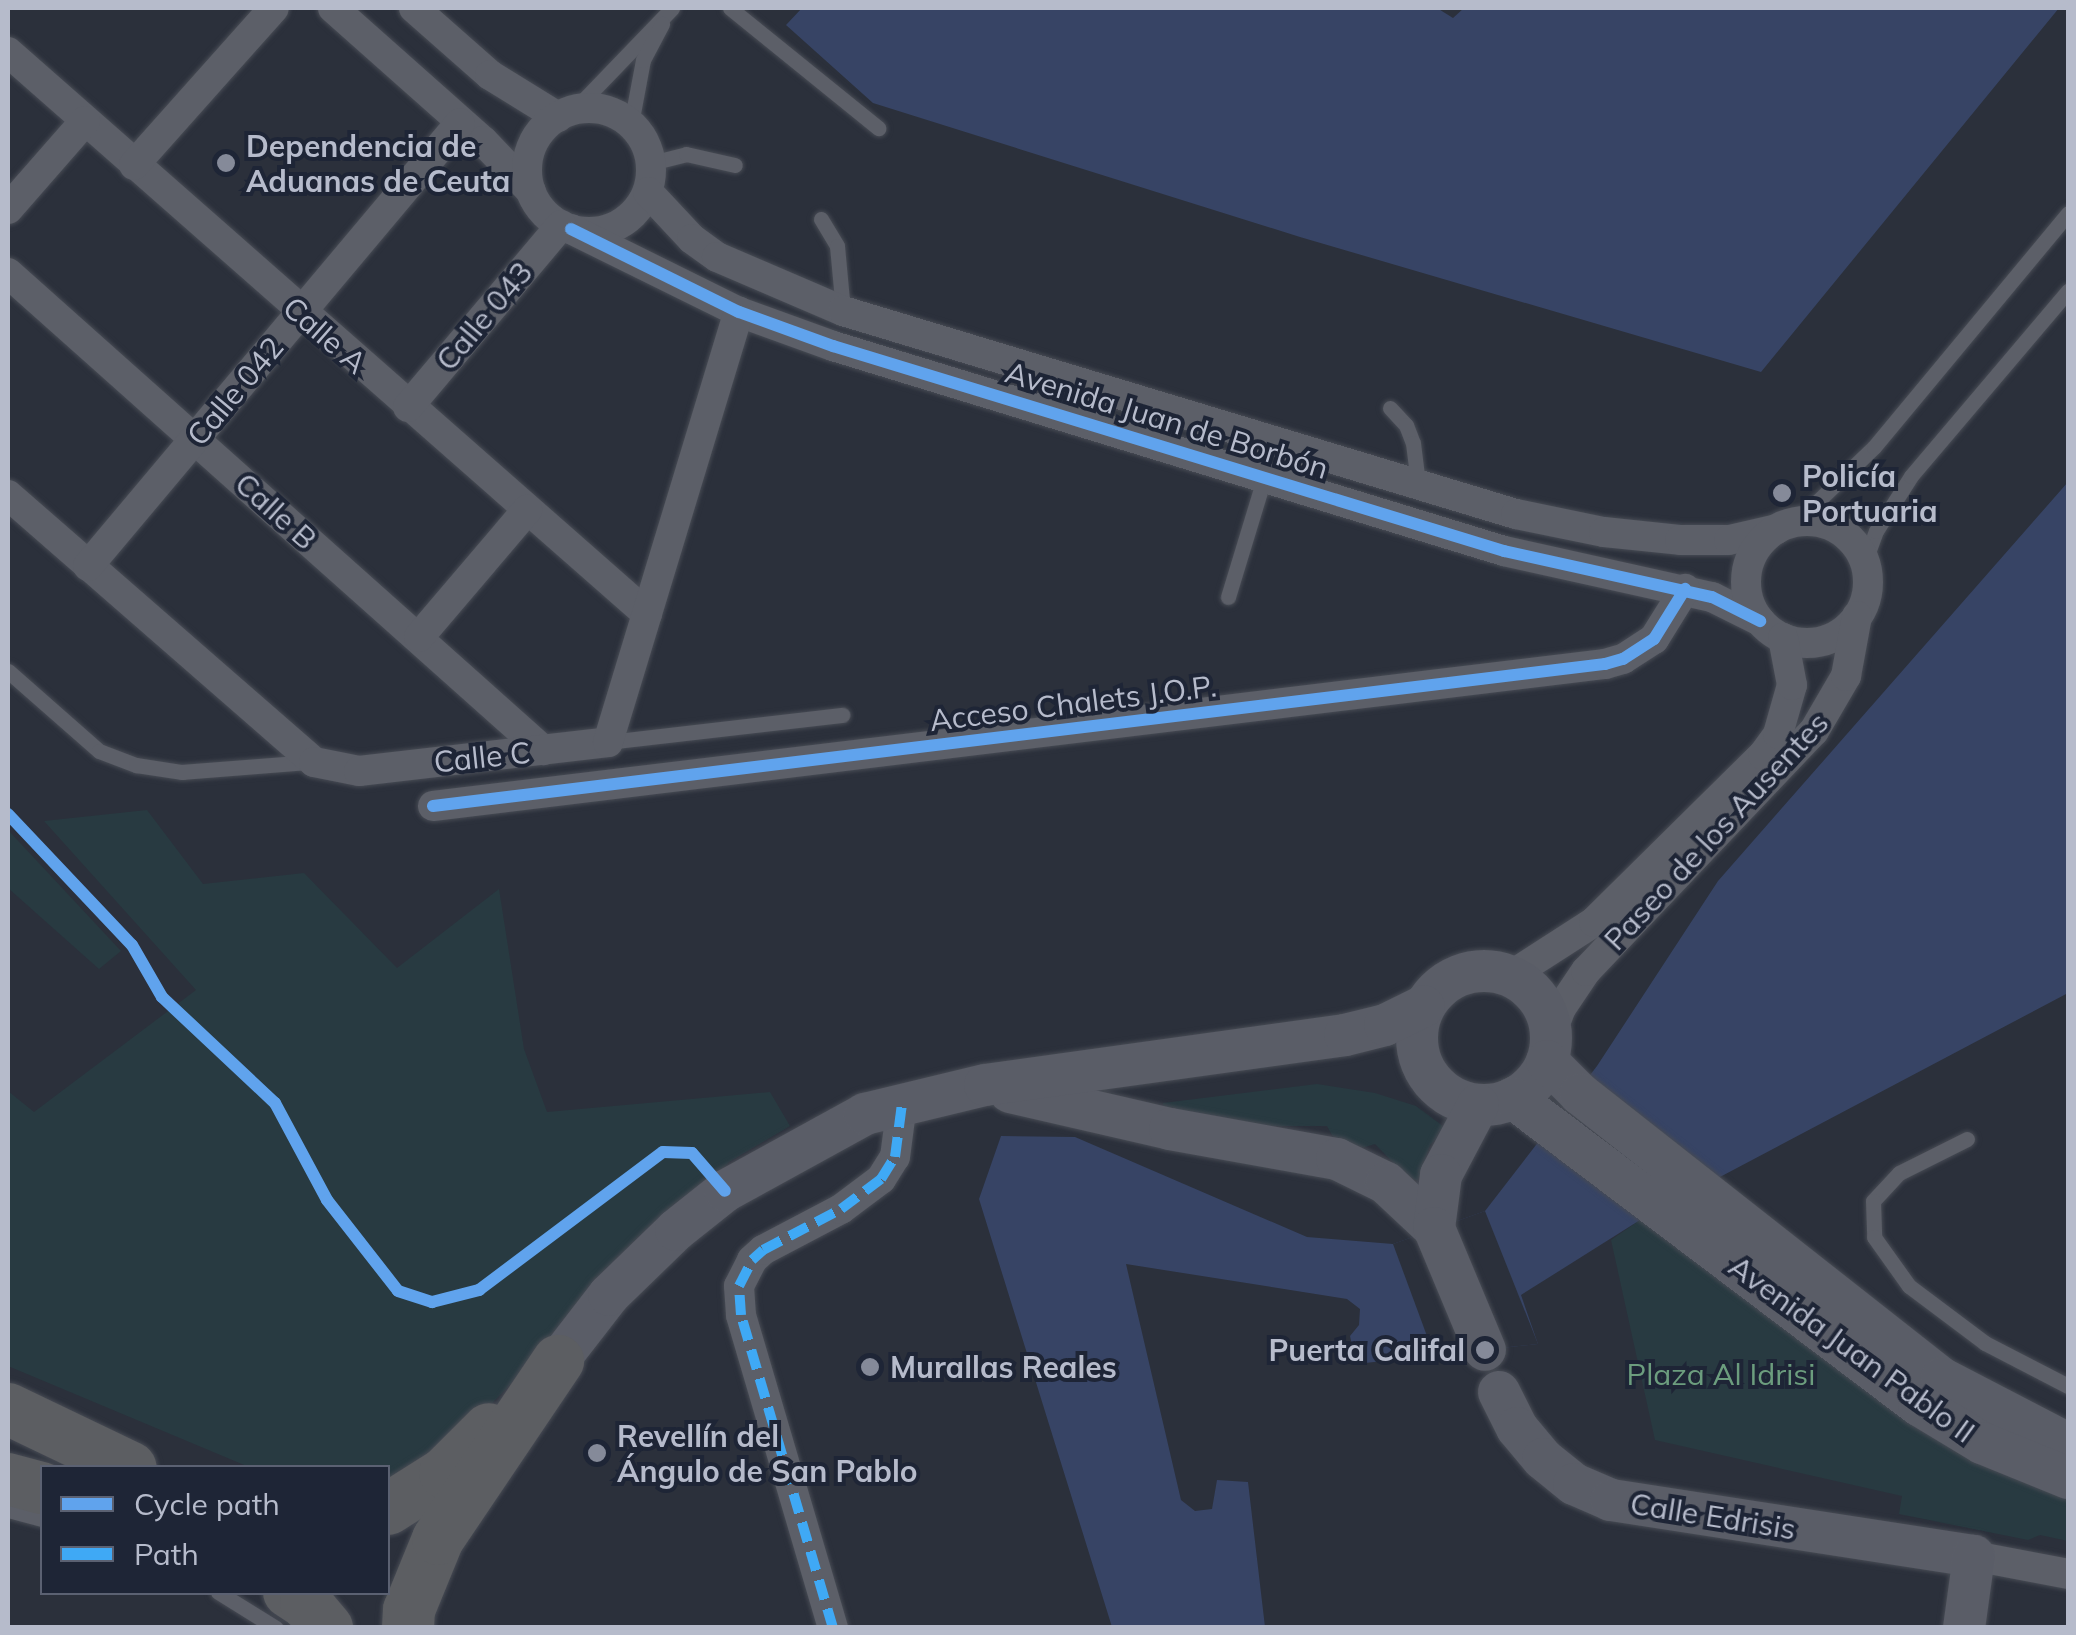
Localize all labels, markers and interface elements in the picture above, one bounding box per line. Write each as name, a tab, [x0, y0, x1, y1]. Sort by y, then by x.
place label: Dependencia de Aduanas de Ceuta	[246, 128, 510, 198]
marker: Dependencia de Aduanas de Ceuta	[215, 152, 237, 174]
street label: Calle 043	[428, 254, 540, 378]
street label: Calle A	[276, 289, 374, 381]
street label: Calle 042	[179, 329, 291, 453]
street label: Avenida Juan de Borbón	[1001, 354, 1333, 486]
place label: Policía Portuaria	[1802, 458, 1938, 528]
street label: Calle B	[228, 465, 324, 557]
marker: Policía Portuaria	[1771, 482, 1793, 504]
street label: Acceso Chalets J.O.P.	[927, 668, 1219, 738]
street label: Paseo de los Ausentes	[1597, 705, 1835, 957]
street label: Calle C	[432, 734, 532, 780]
street label: Avenida Juan Pablo II	[1722, 1248, 1982, 1450]
place label: Puerta Califal	[1269, 1332, 1465, 1368]
marker: Puerta Califal	[1474, 1339, 1496, 1361]
place label: Murallas Reales	[890, 1349, 1117, 1385]
marker: Murallas Reales	[859, 1356, 881, 1378]
park label: Plaza Al Idrisi	[1627, 1356, 1815, 1392]
place label: Revellín del Ángulo de San Pablo	[617, 1418, 918, 1488]
marker: Revellín del Ángulo de San Pablo	[586, 1442, 608, 1464]
legend	[40, 1465, 390, 1595]
text: Cycle path	[134, 1485, 280, 1523]
street label: Calle Edrisis	[1628, 1485, 1798, 1547]
text: Path	[134, 1535, 199, 1573]

